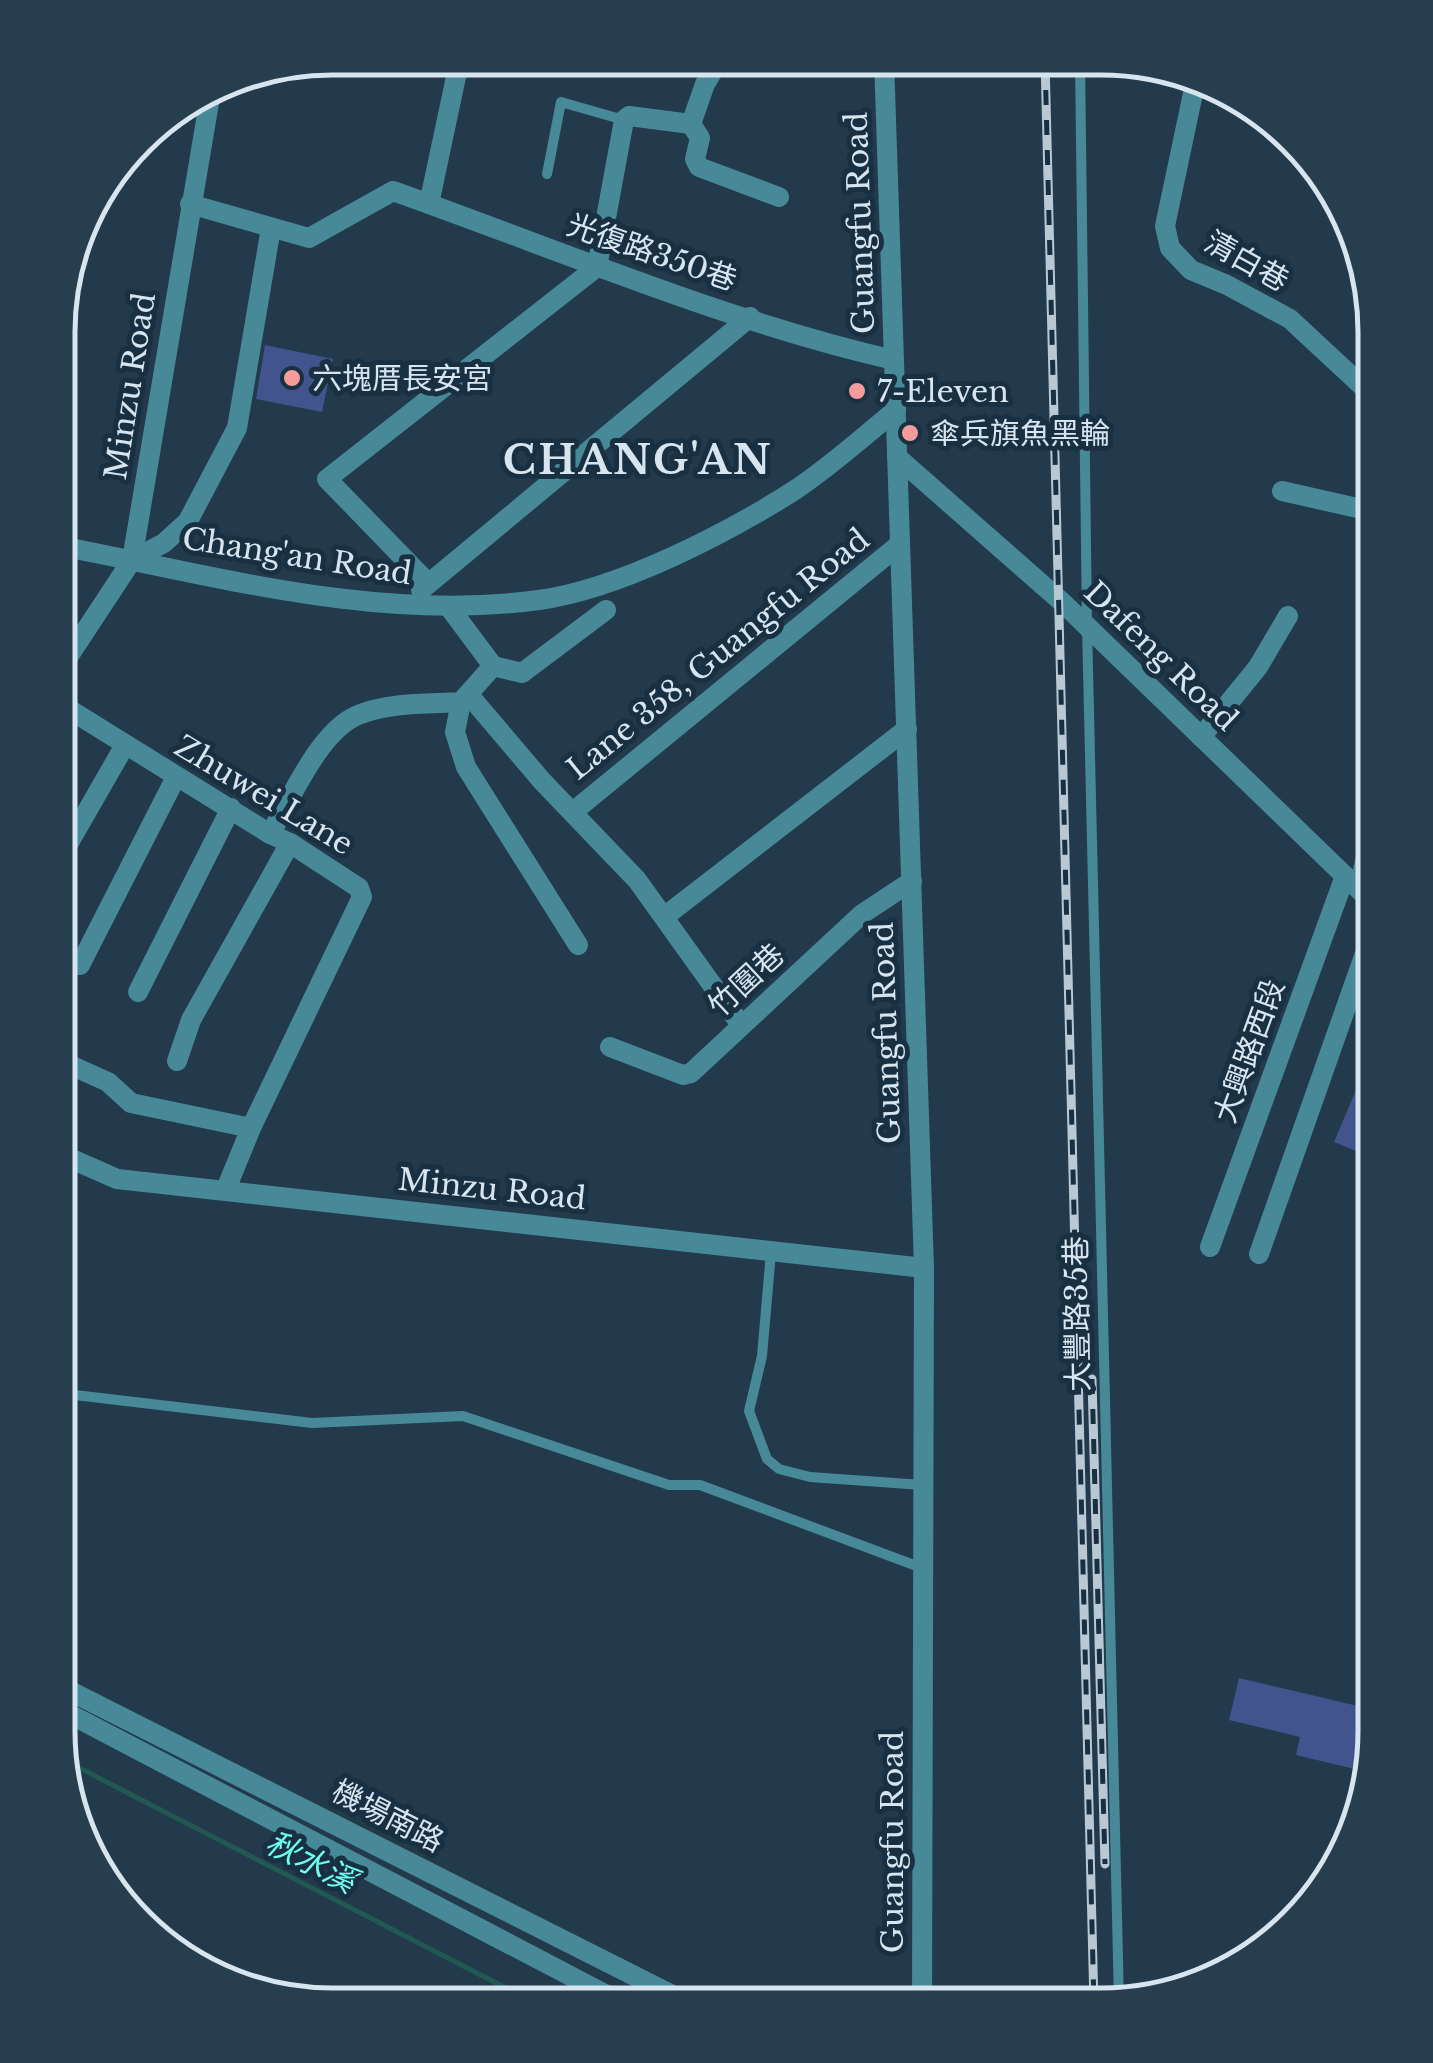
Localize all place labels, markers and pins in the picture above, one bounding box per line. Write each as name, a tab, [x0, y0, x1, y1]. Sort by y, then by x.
place label: 六塊厝長安宮	[312, 360, 492, 397]
marker: 六塊厝長安宮	[281, 367, 303, 389]
place label: 7-Eleven	[877, 373, 1009, 410]
marker: 7-Eleven	[846, 380, 868, 402]
place label: 傘兵旗魚黑輪	[930, 415, 1110, 452]
marker: 傘兵旗魚黑輪	[899, 422, 921, 444]

